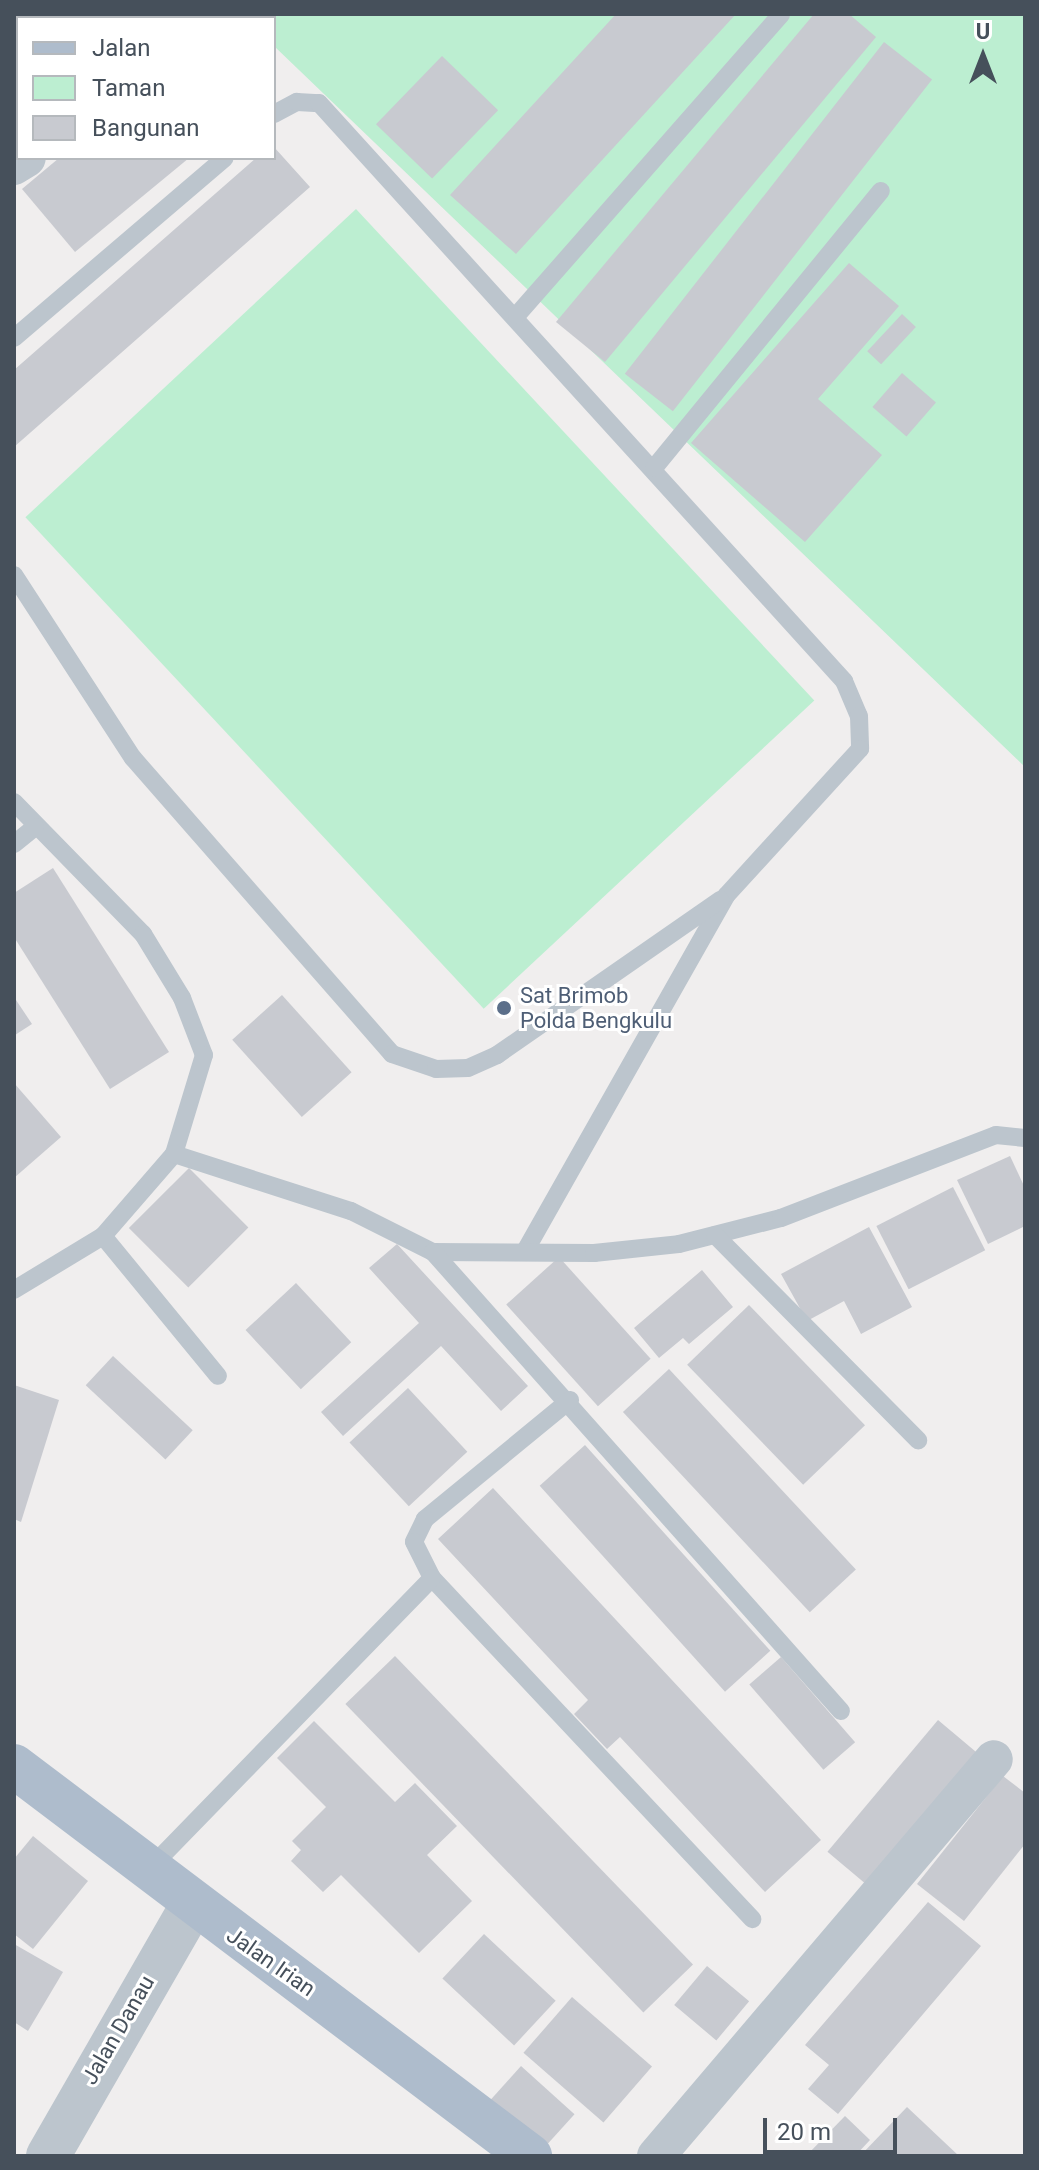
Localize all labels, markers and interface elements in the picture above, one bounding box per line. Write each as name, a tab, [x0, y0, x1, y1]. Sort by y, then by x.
legend	[16, 16, 276, 160]
north arrow	[943, 16, 1023, 96]
text: U	[976, 19, 990, 44]
text: Jalan	[92, 34, 150, 62]
text: Taman	[92, 74, 165, 102]
text: Bangunan	[92, 114, 200, 142]
place label: Sat Brimob Polda Bengkulu	[520, 982, 672, 1034]
marker: Sat Brimob Polda Bengkulu	[495, 999, 513, 1017]
street label: Jalan Irian	[222, 1922, 320, 2002]
street label: Jalan Danau	[76, 1971, 160, 2089]
scale bar	[767, 2102, 901, 2152]
text: 20 m	[777, 2118, 831, 2146]

